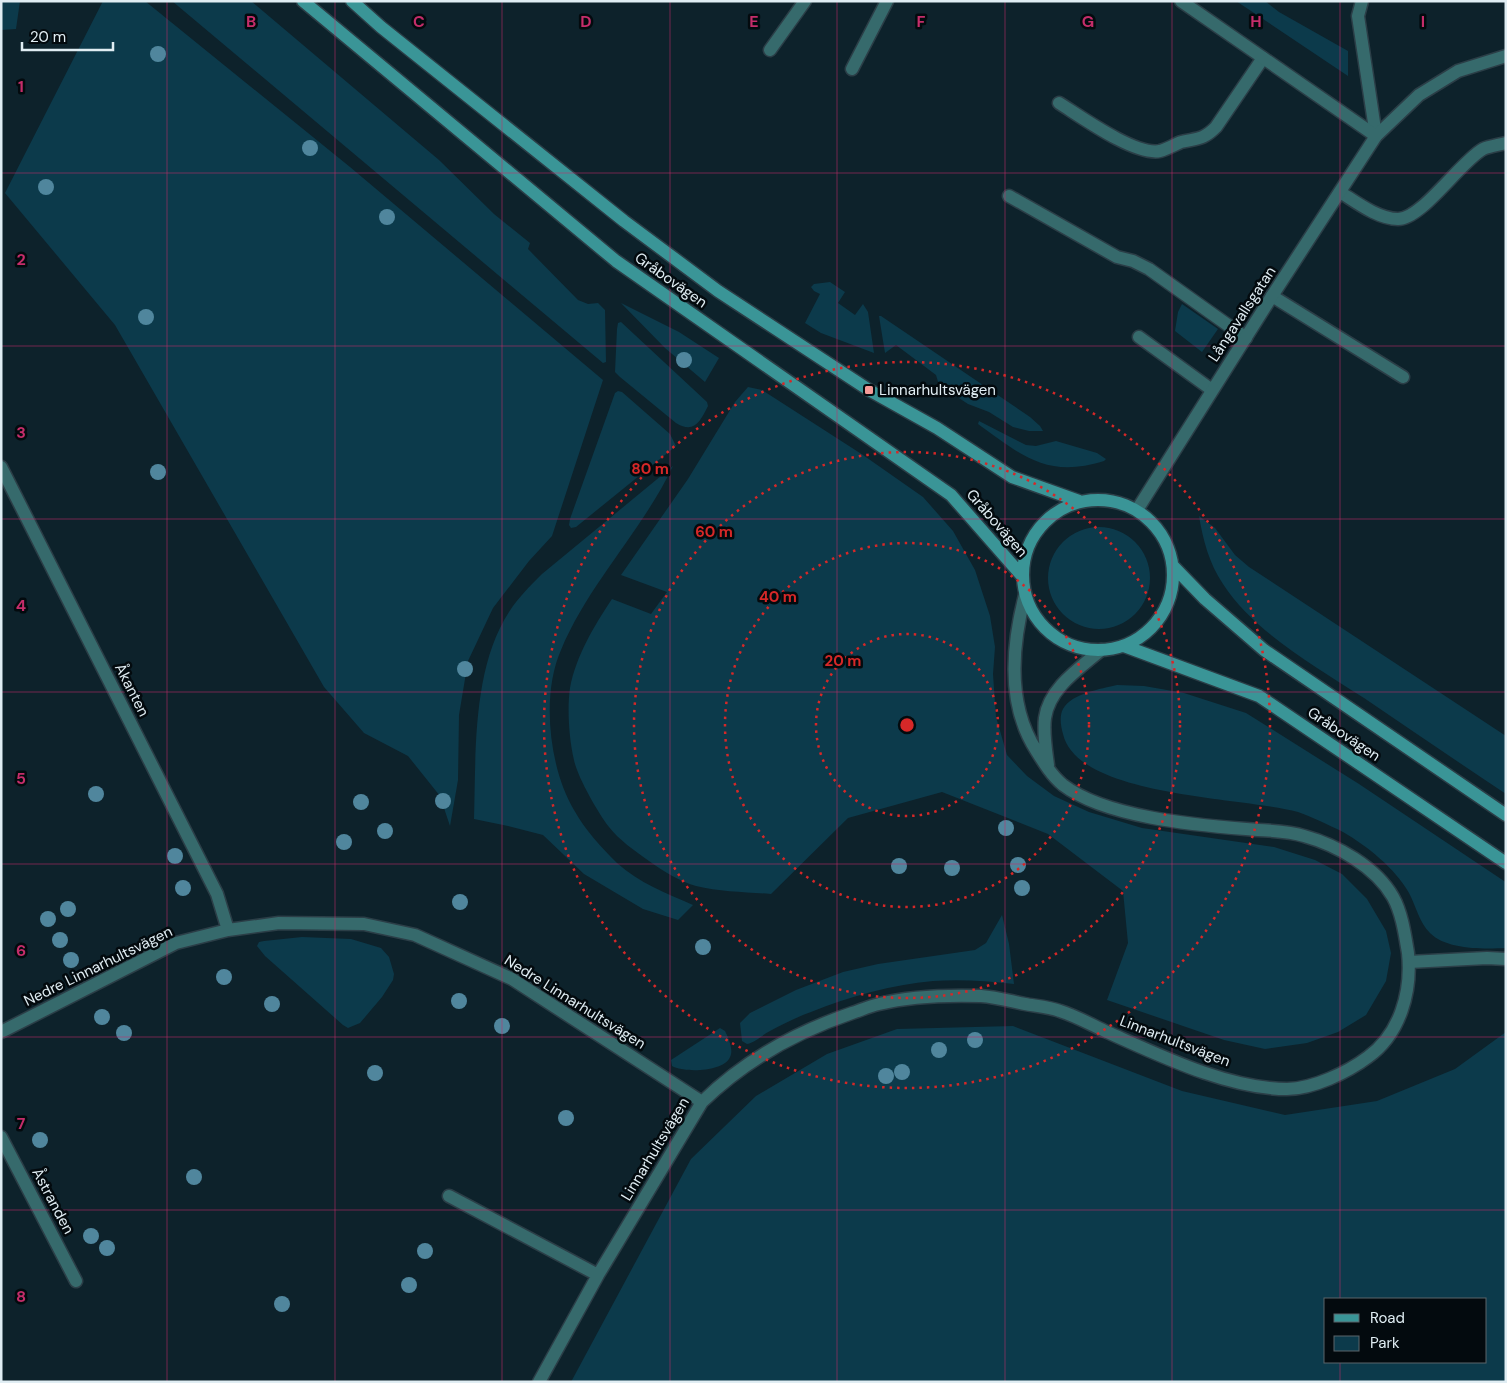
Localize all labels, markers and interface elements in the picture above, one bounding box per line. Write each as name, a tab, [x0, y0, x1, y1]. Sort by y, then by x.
text: B	[246, 11, 256, 32]
text: C	[413, 11, 425, 32]
text: D	[580, 11, 592, 32]
text: E	[749, 11, 759, 32]
text: F	[917, 11, 926, 32]
text: G	[1082, 11, 1094, 32]
text: H	[1250, 11, 1262, 32]
text: I	[1421, 11, 1425, 32]
scale bar	[22, 20, 114, 52]
text: 20 m	[30, 27, 66, 47]
text: 1	[18, 76, 24, 97]
street label: Gråbovägen	[631, 248, 711, 312]
text: 2	[16, 249, 26, 270]
street label: Långavallsgatan	[1204, 263, 1280, 365]
place label: Linnarhultsvägen	[879, 380, 996, 400]
marker: Linnarhultsvägen	[863, 384, 875, 396]
text: 3	[16, 422, 26, 443]
text: 80 m	[631, 459, 669, 479]
street label: Gråbovägen	[962, 485, 1032, 561]
text: 60 m	[695, 522, 733, 542]
text: 40 m	[759, 587, 797, 607]
text: 4	[16, 595, 26, 616]
text: 20 m	[825, 651, 861, 671]
street label: Åkanten	[110, 660, 154, 720]
street label: Gråbovägen	[1304, 702, 1384, 766]
centre of rings	[898, 716, 916, 734]
text: 5	[16, 768, 26, 789]
street label: Nedre Linnarhultsvägen	[20, 921, 176, 1011]
text: 6	[16, 940, 26, 961]
street label: Nedre Linnarhultsvägen	[501, 950, 649, 1054]
street label: Linnarhultsvägen	[1117, 1011, 1233, 1071]
street label: Linnarhultsvägen	[616, 1094, 694, 1204]
text: 7	[17, 1113, 26, 1134]
street label: Åstranden	[27, 1165, 79, 1237]
text: 8	[16, 1286, 26, 1307]
legend	[1324, 1298, 1487, 1363]
text: Road	[1370, 1308, 1405, 1328]
text: Park	[1370, 1333, 1400, 1353]

